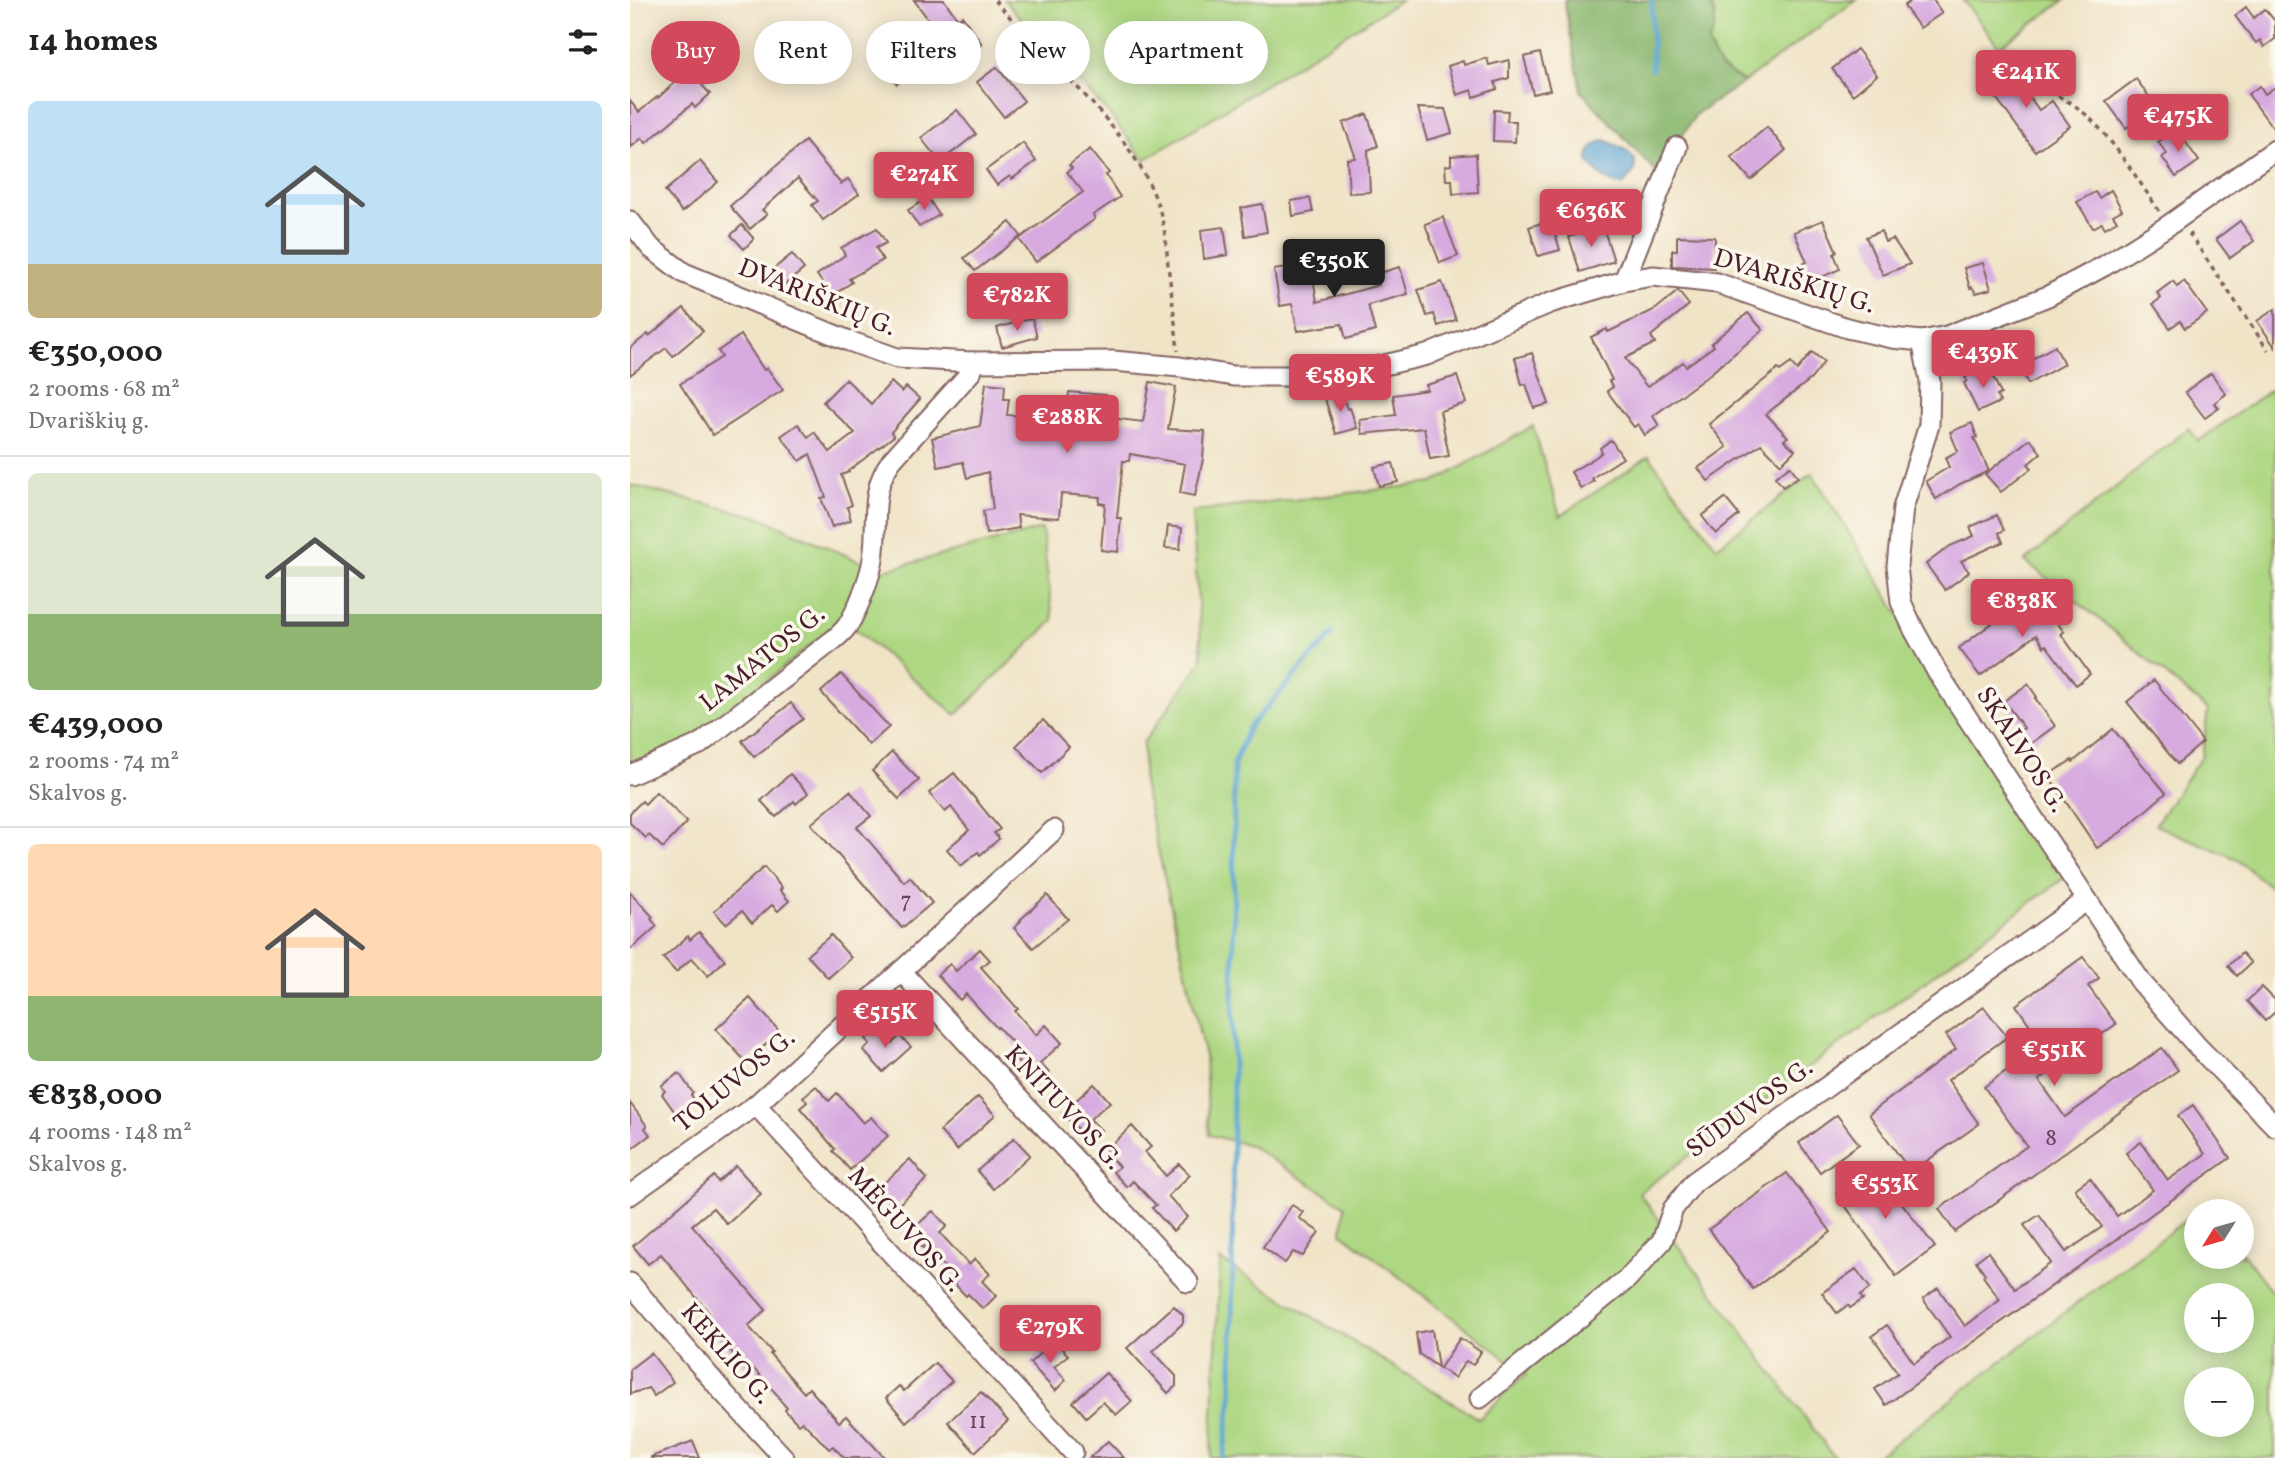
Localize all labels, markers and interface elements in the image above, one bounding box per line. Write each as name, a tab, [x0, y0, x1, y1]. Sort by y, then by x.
text: 14 homes	[28, 21, 158, 63]
chip: Buy	[651, 21, 740, 84]
chip: Rent	[754, 21, 852, 84]
chip: Filters	[866, 21, 981, 84]
chip: New	[995, 21, 1090, 84]
chip: Apartment	[1104, 21, 1268, 84]
icon: filters	[564, 23, 602, 61]
pin: €241K	[1977, 50, 2075, 110]
text: €241K	[1992, 57, 2060, 89]
pin: €475K	[2129, 94, 2227, 154]
text: €475K	[2143, 101, 2213, 133]
icon: home	[252, 147, 378, 273]
pin: €274K	[875, 152, 973, 212]
text: €274K	[890, 159, 958, 191]
pin: €636K	[1542, 190, 1640, 249]
text: €636K	[1556, 196, 1626, 228]
pin: €350K	[1285, 240, 1383, 299]
street label: DVARIŠKIŲ G.	[1709, 240, 1879, 324]
text: €350K	[1299, 246, 1369, 278]
street label: DVARIŠKIŲ G.	[733, 250, 901, 346]
pin: €782K	[968, 274, 1066, 333]
text: €782K	[983, 280, 1051, 312]
pin: €439K	[1934, 330, 2032, 390]
text: €350,000	[28, 332, 163, 374]
text: €439K	[1948, 337, 2018, 369]
pin: €589K	[1291, 354, 1389, 414]
text: €589K	[1305, 361, 1375, 393]
text: 2 rooms · 68 m²	[28, 374, 180, 406]
pin: €288K	[1018, 396, 1116, 455]
text: €288K	[1032, 402, 1102, 434]
text: Dvariškių g.	[28, 406, 149, 438]
icon: home	[252, 519, 378, 645]
pin: €838K	[1973, 580, 2071, 639]
text: €838K	[1987, 586, 2057, 618]
street label: LAMATOS G.	[693, 597, 833, 721]
street label: SKALVOS G.	[1967, 680, 2075, 820]
text: €439,000	[28, 704, 163, 746]
text: 2 rooms · 74 m²	[28, 746, 179, 778]
text: Skalvos g.	[28, 778, 127, 810]
house number: 7	[900, 886, 912, 918]
icon: home	[252, 890, 378, 1016]
pin: €515K	[836, 990, 934, 1050]
text: €515K	[853, 997, 917, 1029]
street label: TOLUVOS G.	[666, 1021, 804, 1141]
pin: €551K	[2005, 1028, 2103, 1088]
text: €551K	[2022, 1035, 2086, 1067]
street label: KNITUVOS G.	[996, 1037, 1130, 1179]
street label: SŪDUVOS G.	[1679, 1050, 1821, 1168]
text: €838,000	[28, 1075, 162, 1117]
text: 4 rooms · 148 m²	[28, 1117, 192, 1149]
house number: 8	[2045, 1123, 2057, 1155]
text: Skalvos g.	[28, 1149, 127, 1181]
street label: MĖGUVOS G.	[839, 1159, 971, 1301]
pin: €553K	[1836, 1162, 1934, 1221]
text: €553K	[1851, 1168, 1919, 1200]
north arrow	[2184, 1199, 2254, 1269]
map controls	[2184, 1199, 2254, 1437]
button: +	[2184, 1283, 2254, 1353]
street label: KEKLIO G.	[672, 1295, 780, 1413]
pin: €279K	[1001, 1306, 1099, 1365]
text: €279K	[1016, 1312, 1084, 1344]
button: −	[2184, 1367, 2254, 1437]
house number: 11	[969, 1406, 987, 1438]

